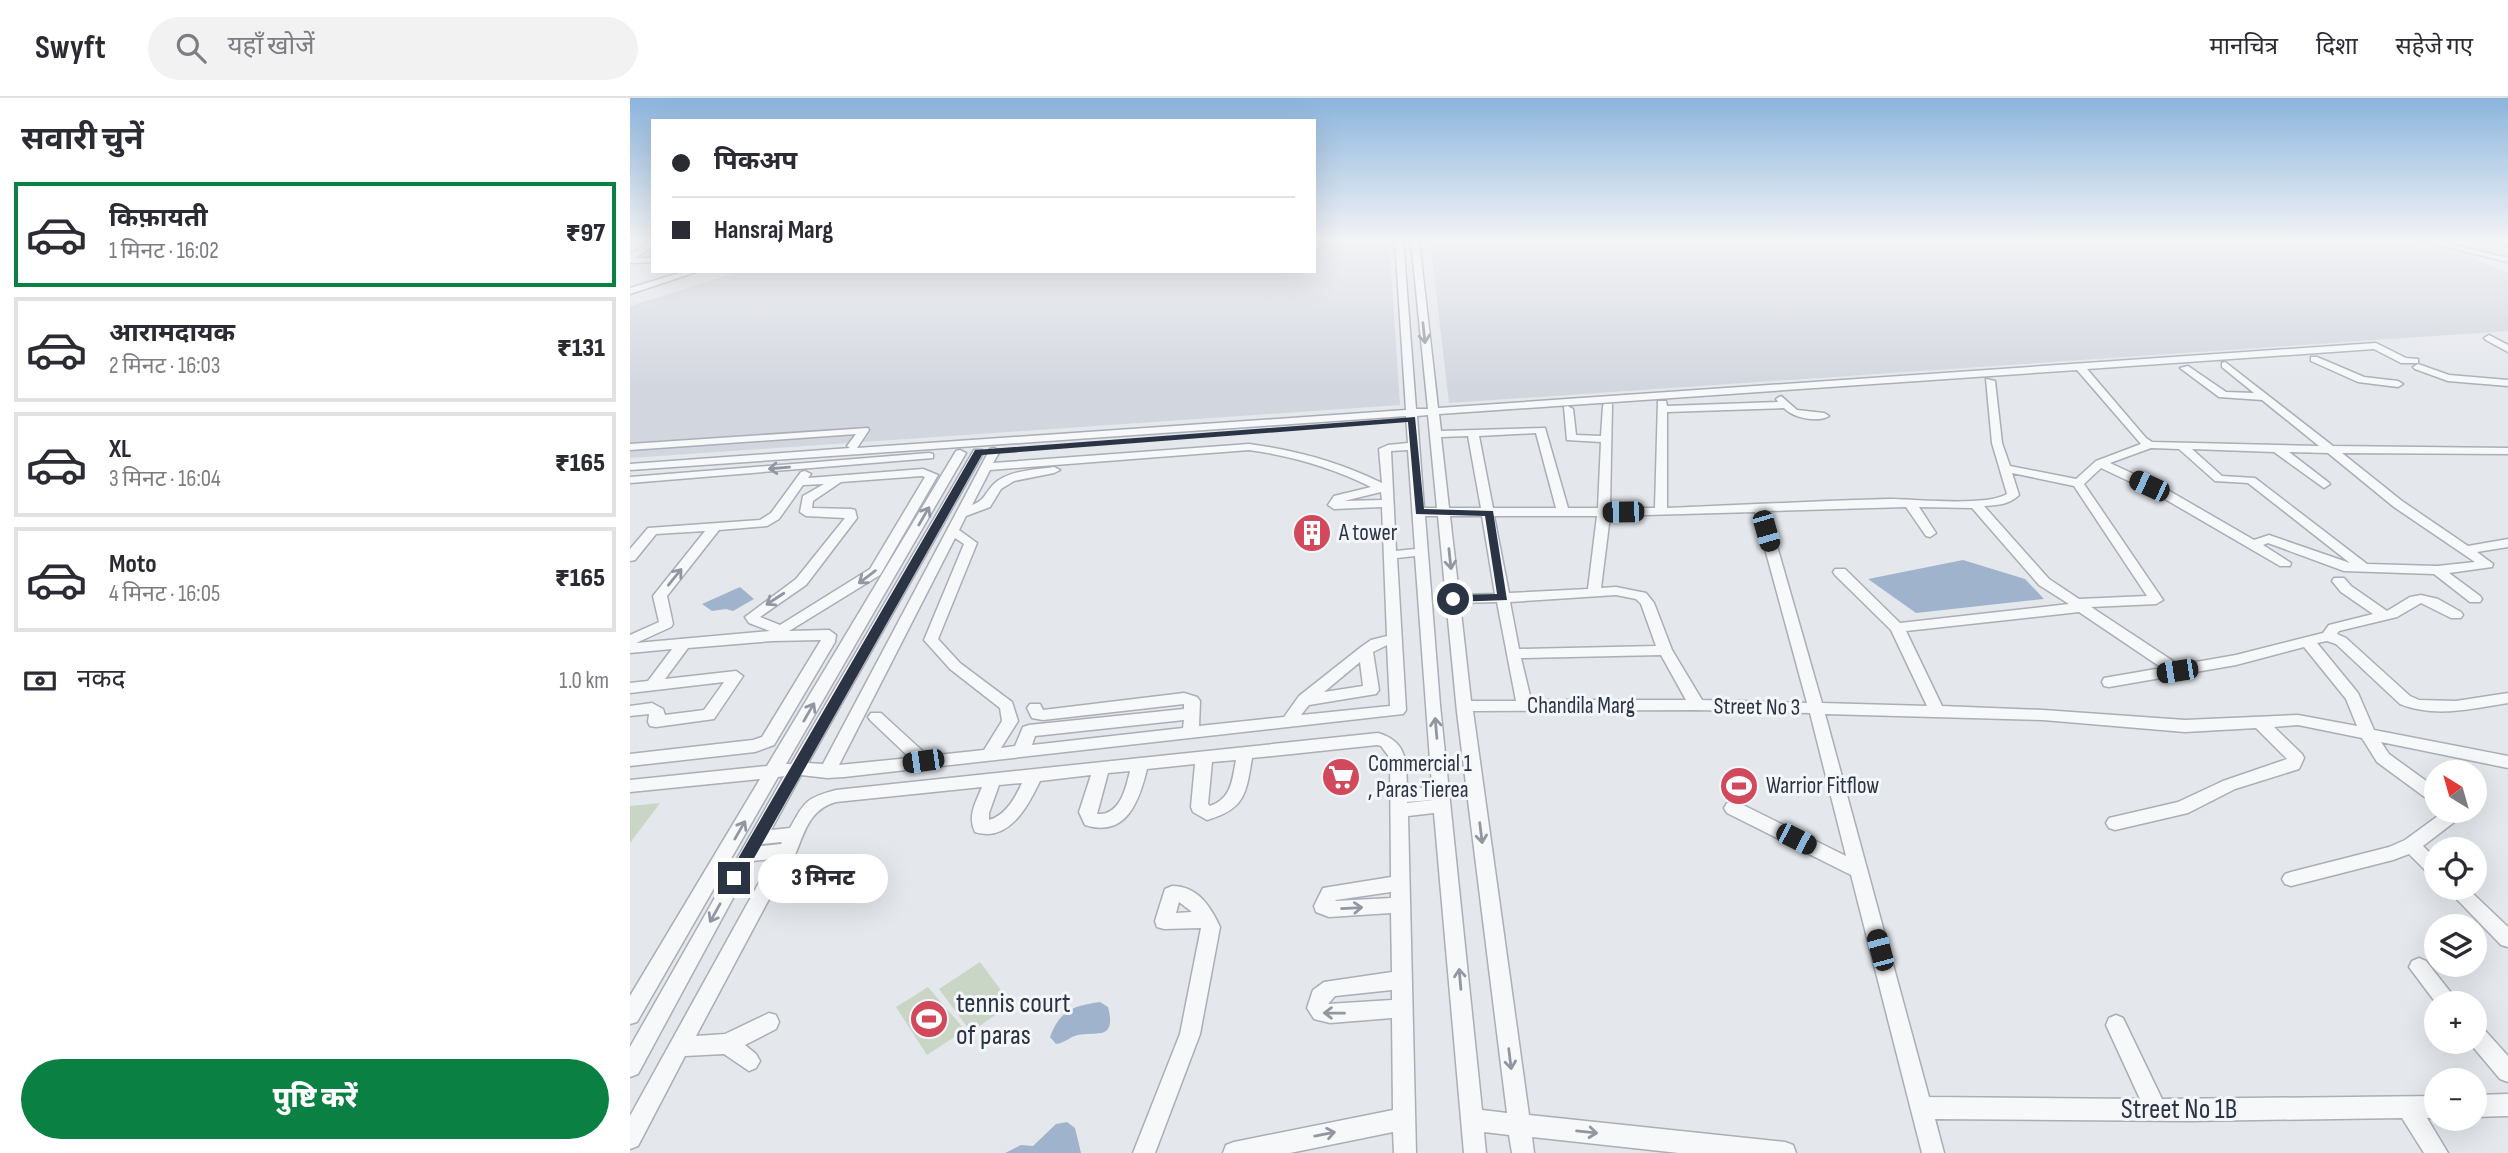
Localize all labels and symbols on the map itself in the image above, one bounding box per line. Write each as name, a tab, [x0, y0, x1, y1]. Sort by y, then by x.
one-way arrow	[1418, 321, 1431, 344]
one-way arrow	[768, 462, 791, 475]
car	[2126, 468, 2173, 504]
car	[1602, 501, 1645, 523]
one-way arrow	[917, 507, 931, 527]
car	[1751, 508, 1782, 554]
building icon: A tower	[1291, 512, 1333, 554]
place label: A tower	[1338, 519, 1398, 547]
one-way arrow	[1443, 547, 1456, 570]
one-way arrow	[667, 568, 683, 586]
one-way arrow	[857, 569, 876, 584]
route start	[1437, 583, 1469, 615]
one-way arrow	[766, 592, 785, 607]
car	[2155, 657, 2200, 685]
street label: Chandila Marg	[1527, 692, 1635, 720]
street label: Street No 3	[1713, 692, 1801, 722]
one-way arrow	[802, 703, 816, 723]
one-way arrow	[1429, 717, 1442, 739]
car	[901, 748, 946, 774]
place label: Commercial 1 , Paras Tierea	[1368, 750, 1472, 804]
supermarket icon: Commercial 1 , Paras Tierea	[1320, 756, 1362, 798]
north arrow	[2424, 760, 2487, 822]
sports icon: Warrior Fitflow	[1718, 765, 1760, 807]
place label: Warrior Fitflow	[1766, 772, 1879, 800]
car	[1773, 820, 1820, 858]
one-way arrow	[734, 821, 748, 841]
one-way arrow	[1474, 822, 1487, 844]
callout: 3 मिनट	[758, 854, 888, 902]
route end	[718, 862, 750, 894]
one-way arrow	[1340, 901, 1363, 914]
one-way arrow	[708, 902, 721, 923]
car	[1865, 927, 1896, 973]
one-way arrow	[1453, 968, 1466, 990]
place label: tennis court of paras	[956, 987, 1071, 1052]
sports icon: tennis court of paras	[908, 998, 950, 1040]
one-way arrow	[1323, 1006, 1346, 1020]
one-way arrow	[1504, 1047, 1517, 1070]
street label: Street No 1B	[2121, 1093, 2237, 1126]
one-way arrow	[1575, 1126, 1597, 1139]
one-way arrow	[1313, 1127, 1336, 1140]

